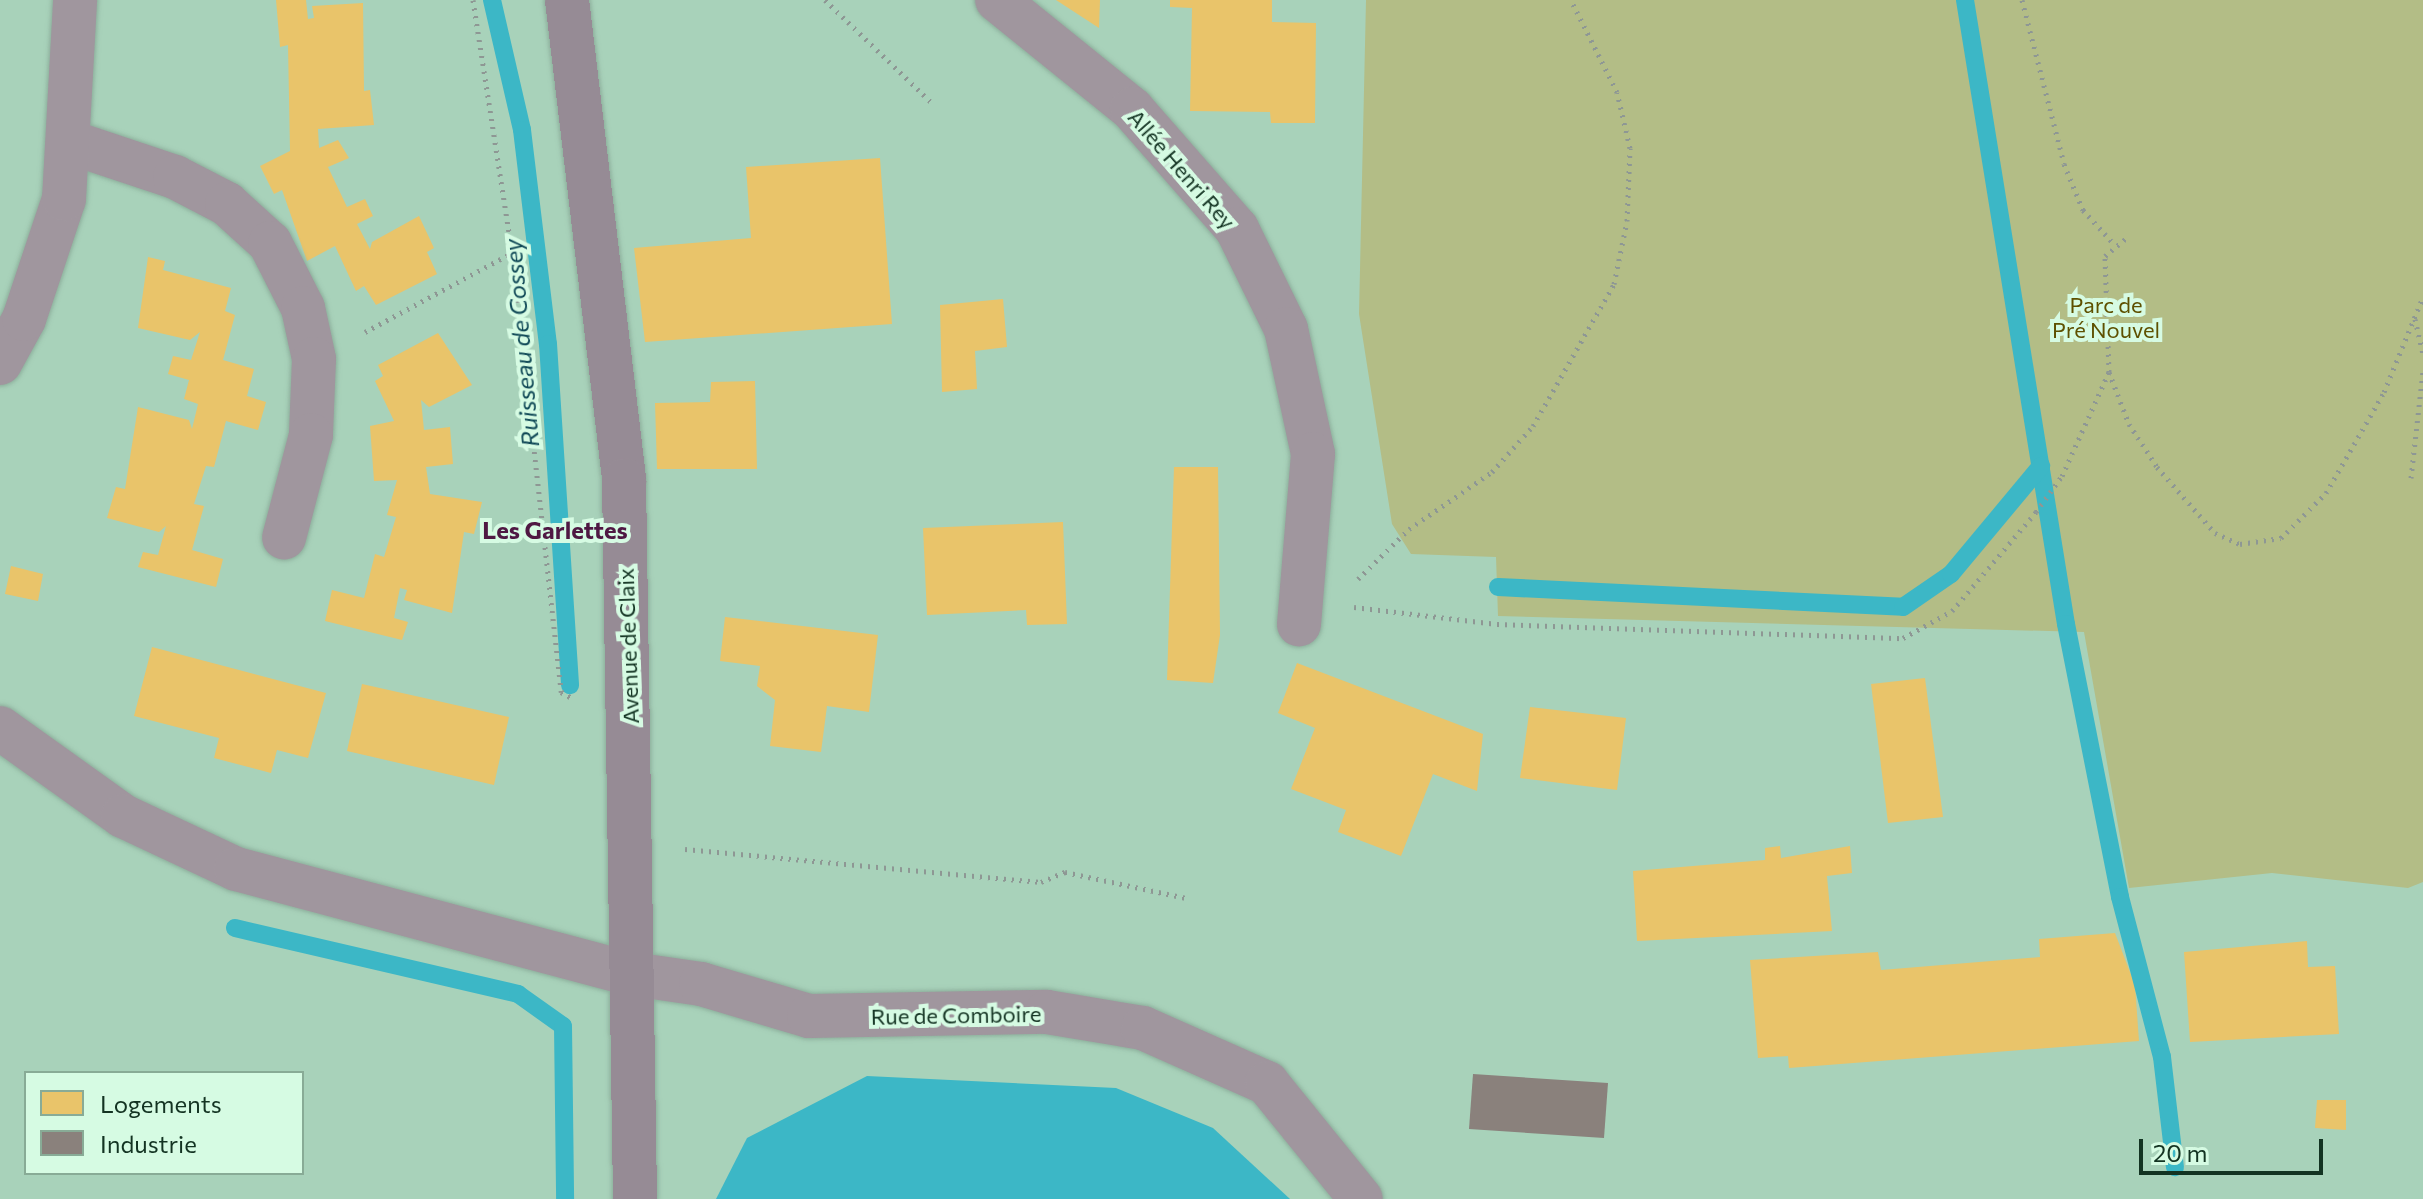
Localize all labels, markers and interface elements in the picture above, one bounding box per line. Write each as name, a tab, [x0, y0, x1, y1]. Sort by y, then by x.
street label: Allée Henri Rey	[1123, 104, 1241, 234]
water label: Ruisseau de Cossey	[498, 238, 544, 448]
park label: Parc de Pré Nouvel	[2052, 291, 2160, 342]
district label: Les Garlettes	[482, 516, 628, 544]
street label: Avenue de Claix	[612, 568, 644, 724]
street label: Rue de Comboire	[871, 1000, 1041, 1030]
legend	[24, 1071, 304, 1175]
text: Logements	[100, 1089, 222, 1118]
scale bar	[2143, 1123, 2327, 1173]
text: Industrie	[100, 1129, 197, 1158]
text: 20 m	[2153, 1138, 2207, 1167]

